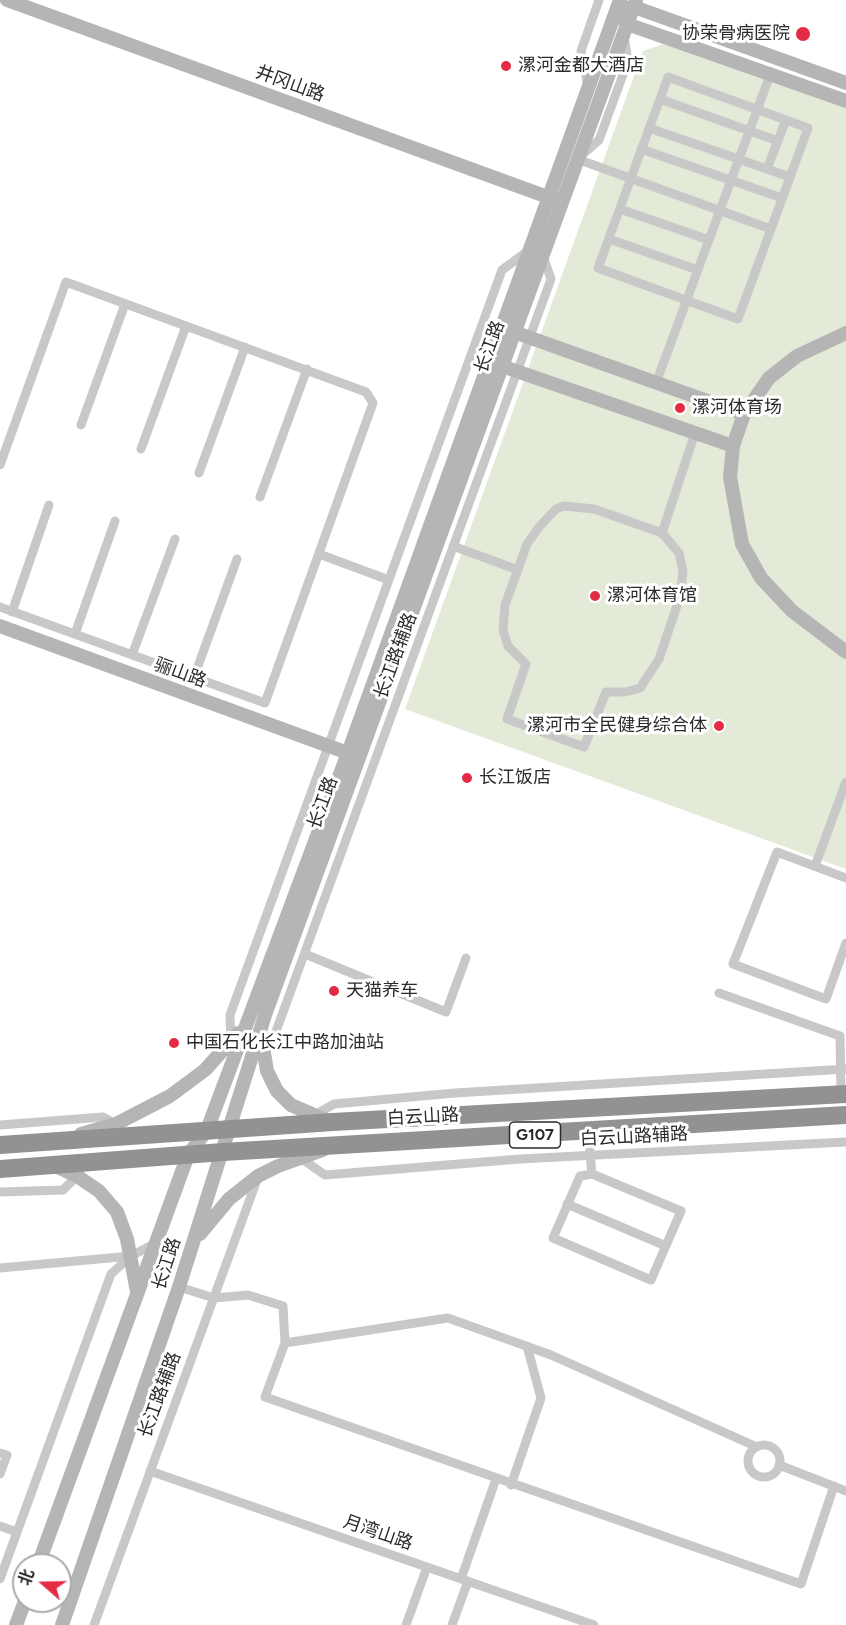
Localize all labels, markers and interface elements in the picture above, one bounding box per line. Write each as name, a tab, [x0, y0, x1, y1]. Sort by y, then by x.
place label: 协荣骨病医院	[682, 23, 790, 45]
marker: 协荣骨病医院	[794, 25, 812, 43]
place label: 漯河金都大酒店	[518, 55, 644, 77]
marker: 漯河金都大酒店	[499, 59, 513, 73]
street label: 井冈山路	[252, 62, 328, 106]
street label: 长江路	[471, 318, 509, 376]
place label: 漯河体育场	[692, 397, 782, 419]
marker: 漯河体育场	[673, 401, 687, 415]
place label: 漯河体育馆	[607, 585, 697, 607]
marker: 漯河体育馆	[588, 589, 602, 603]
street label: 长江路辅路	[370, 610, 422, 702]
street label: 骊山路	[151, 654, 209, 692]
place label: 漯河市全民健身综合体	[527, 715, 707, 737]
marker: 漯河市全民健身综合体	[712, 719, 726, 733]
place label: 长江饭店	[479, 767, 551, 789]
marker: 长江饭店	[460, 771, 474, 785]
street label: 长江路	[304, 774, 342, 832]
place label: 天猫养车	[346, 980, 418, 1002]
marker: 天猫养车	[327, 984, 341, 998]
place label: 中国石化长江中路加油站	[186, 1032, 384, 1054]
marker: 中国石化长江中路加油站	[167, 1036, 181, 1050]
street label: 白云山路	[386, 1104, 460, 1130]
road number: G107	[510, 1122, 560, 1148]
street label: 白云山路辅路	[580, 1123, 688, 1151]
street label: 长江路	[148, 1235, 186, 1293]
street label: 长江路辅路	[134, 1349, 186, 1441]
street label: 月湾山路	[340, 1511, 416, 1555]
north arrow	[12, 1553, 72, 1613]
text: 北	[15, 1567, 38, 1588]

